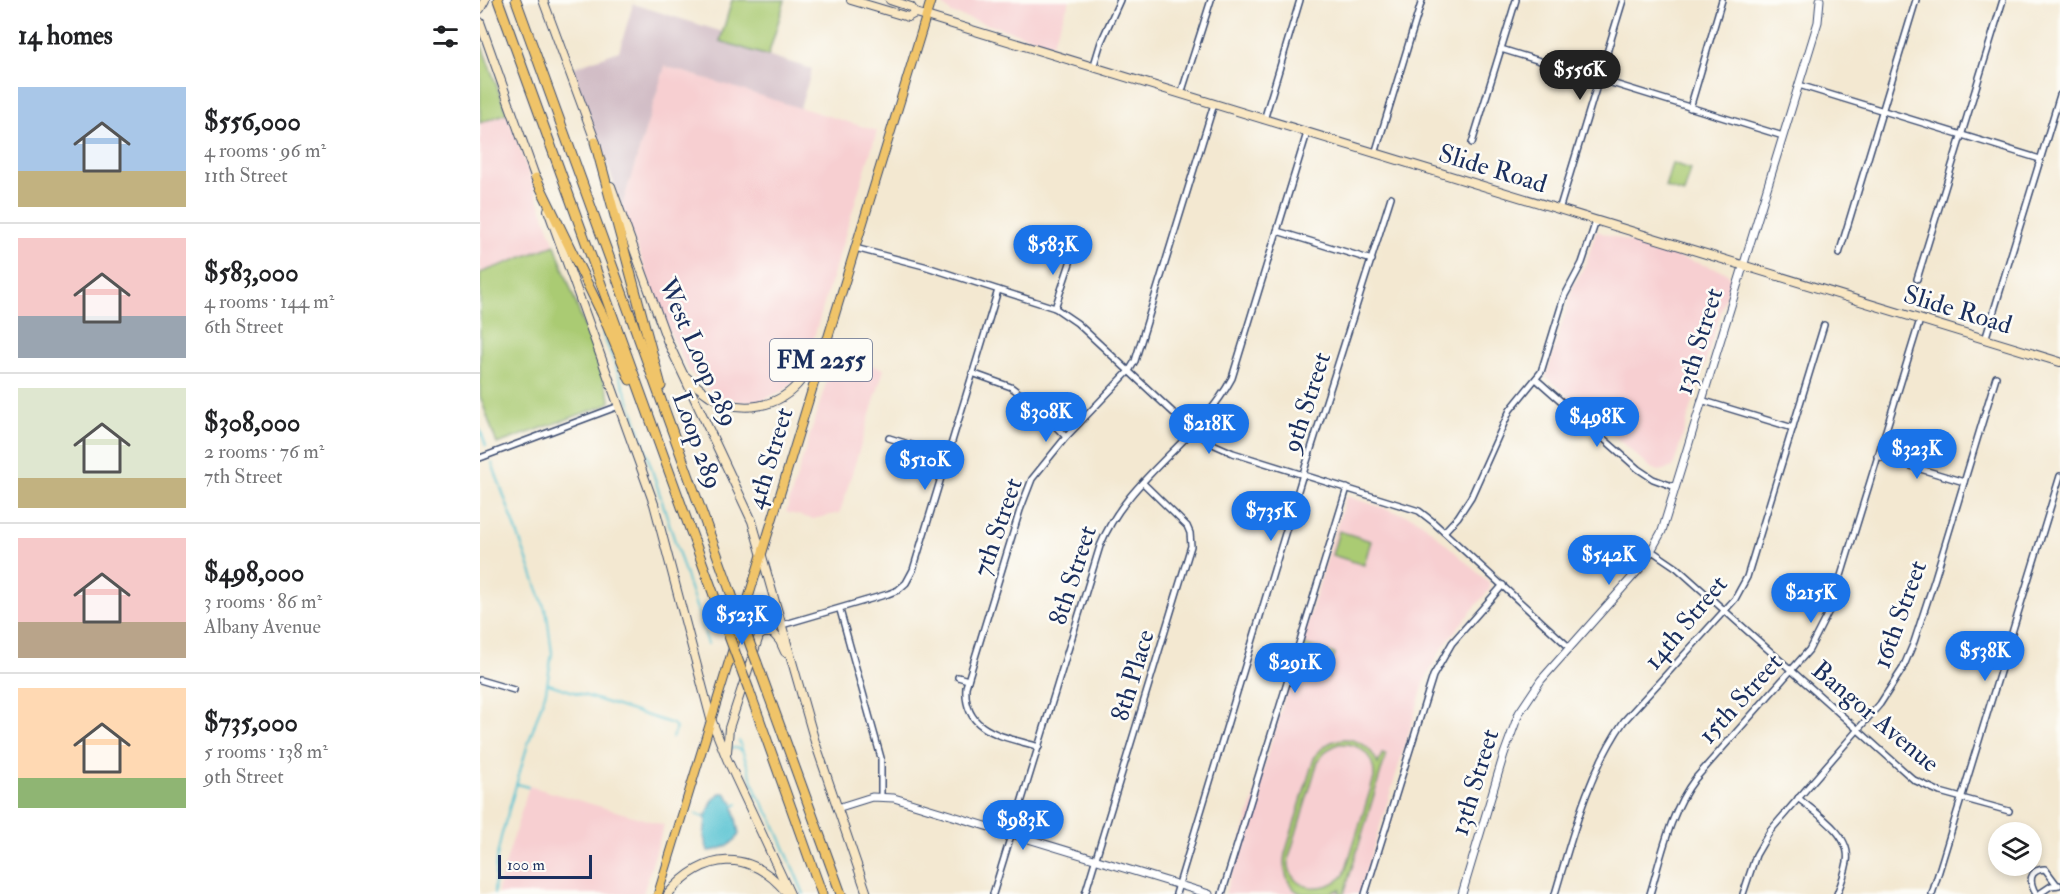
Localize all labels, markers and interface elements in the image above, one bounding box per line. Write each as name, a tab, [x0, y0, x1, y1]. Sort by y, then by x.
text: 14 homes	[18, 20, 113, 52]
icon: filters	[429, 20, 462, 53]
pin: $556K	[1538, 50, 1622, 101]
text: $556K	[1554, 57, 1606, 82]
text: $556,000	[204, 106, 301, 138]
icon: home	[66, 111, 138, 183]
street label: Slide Road	[1435, 137, 1551, 201]
text: 4 rooms · 96 m²	[204, 138, 326, 163]
text: 11th Street	[204, 163, 288, 188]
pin: $583K	[1011, 225, 1095, 276]
text: $583K	[1027, 232, 1079, 257]
text: $583,000	[204, 257, 299, 289]
icon: home	[66, 262, 138, 334]
street label: West Loop 289	[650, 272, 745, 432]
street label: Slide Road	[1900, 278, 2016, 342]
street label: 13th Street	[1668, 284, 1730, 398]
text: 4 rooms · 144 m²	[204, 289, 334, 314]
text: 6th Street	[204, 314, 283, 339]
road number: FM 2255	[770, 339, 872, 381]
street label: 9th Street	[1275, 348, 1338, 458]
street label: Loop 289	[664, 387, 729, 494]
pin: $308K	[1004, 392, 1088, 443]
pin: $498K	[1555, 397, 1639, 448]
text: $308K	[1020, 399, 1072, 424]
street label: 4th Street	[739, 404, 800, 513]
pin: $218K	[1167, 404, 1251, 455]
text: $498K	[1569, 404, 1625, 429]
text: $308,000	[204, 407, 300, 439]
text: $218K	[1183, 411, 1235, 436]
icon: home	[66, 412, 138, 484]
pin: $323K	[1875, 429, 1959, 480]
text: $323K	[1892, 436, 1942, 461]
text: 2 rooms · 76 m²	[204, 439, 324, 464]
pin: $510K	[883, 440, 967, 491]
text: $510K	[899, 447, 951, 472]
text: 7th Street	[204, 464, 283, 489]
street label: 7th Street	[966, 474, 1030, 581]
pin: $735K	[1229, 491, 1313, 542]
text: $735K	[1246, 498, 1296, 523]
street label: 8th Street	[1042, 522, 1104, 629]
pin: $542K	[1567, 535, 1651, 586]
text: $542K	[1582, 542, 1636, 567]
street label: 16th Street	[1866, 556, 1934, 673]
text: $498,000	[204, 557, 304, 589]
icon: home	[66, 562, 138, 634]
street label: 14th Street	[1637, 569, 1735, 676]
pin: $215K	[1769, 573, 1853, 624]
text: $215K	[1785, 580, 1837, 605]
text: 3 rooms · 86 m²	[204, 589, 322, 614]
pin: $523K	[700, 595, 784, 646]
text: $523K	[716, 602, 768, 627]
text: Albany Avenue	[204, 614, 321, 639]
street label: 8th Place	[1104, 626, 1162, 725]
pin: $538K	[1943, 631, 2027, 682]
text: $538K	[1959, 638, 2011, 663]
pin: $291K	[1253, 643, 1337, 694]
street label: 15th Street	[1692, 647, 1790, 751]
text: $291K	[1269, 650, 1321, 675]
street label: Bangor Avenue	[1805, 654, 1946, 780]
text: $735,000	[204, 707, 298, 739]
icon: home	[66, 712, 138, 784]
street label: 13th Street	[1444, 725, 1506, 839]
text: 5 rooms · 138 m²	[204, 739, 328, 764]
text: 9th Street	[204, 764, 284, 789]
pin: $983K	[981, 800, 1065, 851]
text: $983K	[997, 807, 1049, 832]
map controls	[1988, 822, 2042, 876]
button: layers	[1988, 822, 2042, 876]
scale bar	[498, 852, 592, 880]
text: 100 m	[507, 855, 545, 875]

